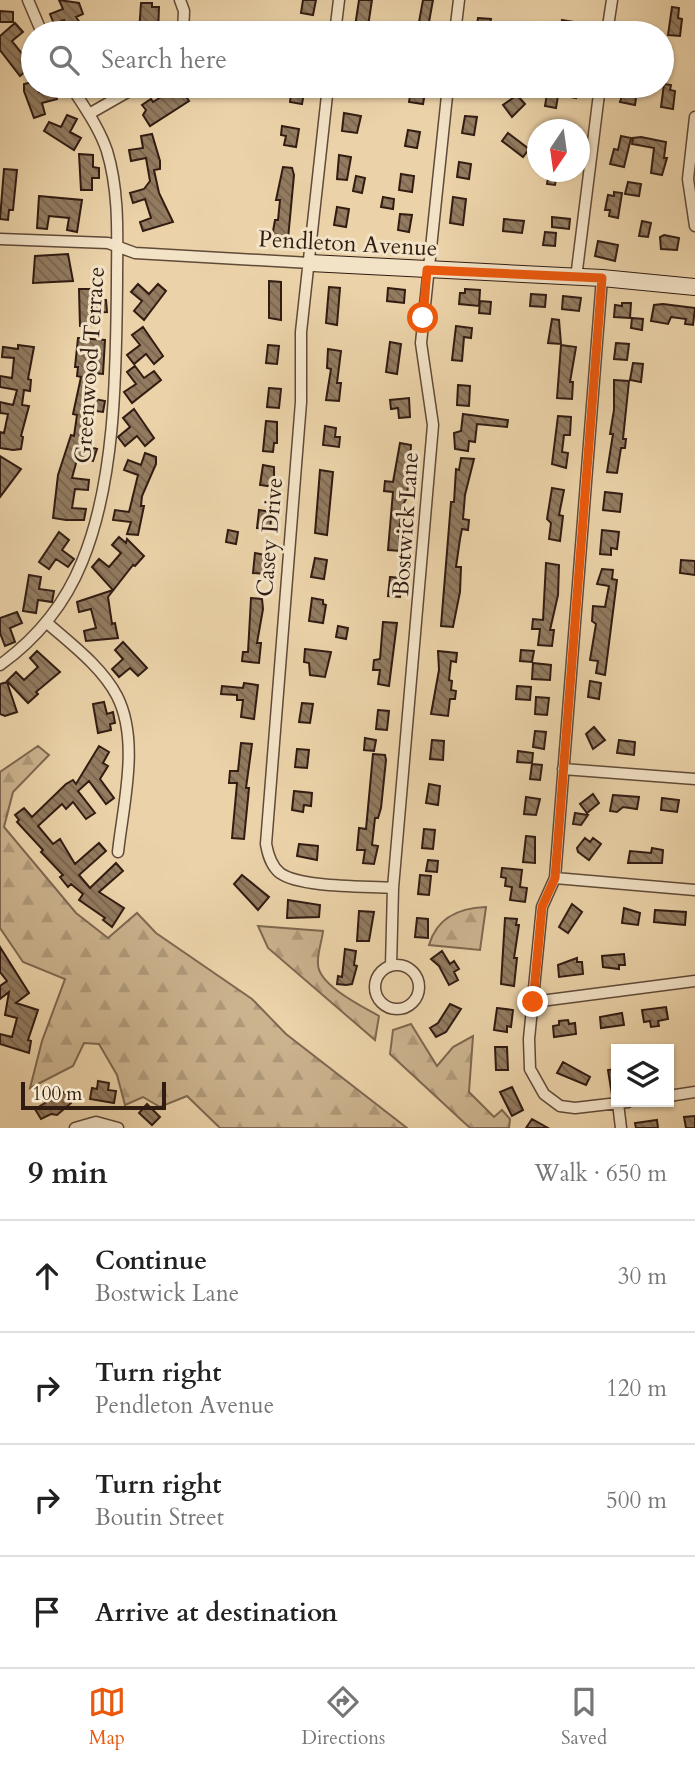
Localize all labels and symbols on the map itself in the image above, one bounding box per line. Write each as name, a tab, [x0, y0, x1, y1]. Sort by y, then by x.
north arrow	[527, 119, 590, 182]
street label: Pendleton Avenue	[258, 223, 438, 264]
street label: Greenwood Terrace	[67, 266, 112, 465]
route start	[407, 302, 438, 333]
street label: Bostwick Lane	[385, 451, 426, 597]
street label: Casey Drive	[249, 476, 290, 598]
route end	[517, 986, 548, 1017]
scale bar	[21, 1079, 166, 1111]

